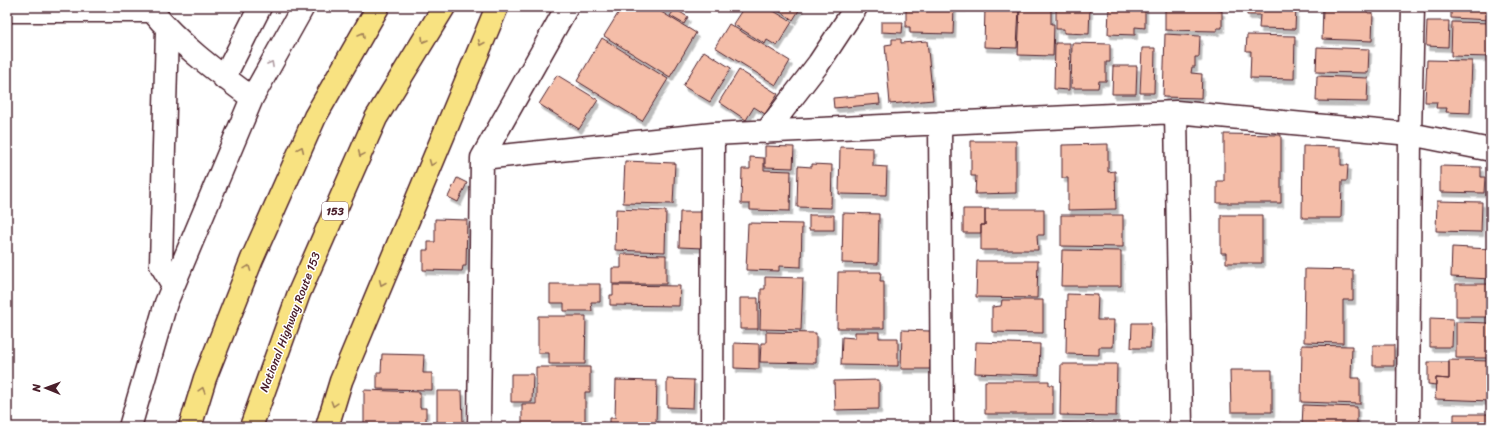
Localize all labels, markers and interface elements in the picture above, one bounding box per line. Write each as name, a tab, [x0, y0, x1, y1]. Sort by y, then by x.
one-way arrow	[357, 32, 364, 39]
one-way arrow	[421, 36, 428, 43]
one-way arrow	[478, 39, 486, 46]
one-way arrow	[267, 61, 274, 68]
one-way arrow	[296, 146, 304, 154]
one-way arrow	[357, 150, 365, 157]
one-way arrow	[428, 159, 436, 166]
road number: 153	[322, 202, 348, 220]
street label: National Highway Route 153	[253, 248, 327, 395]
one-way arrow	[244, 265, 252, 272]
one-way arrow	[378, 279, 386, 286]
north arrow	[26, 368, 66, 408]
text: N	[27, 383, 46, 393]
one-way arrow	[197, 386, 206, 393]
one-way arrow	[330, 400, 339, 407]

